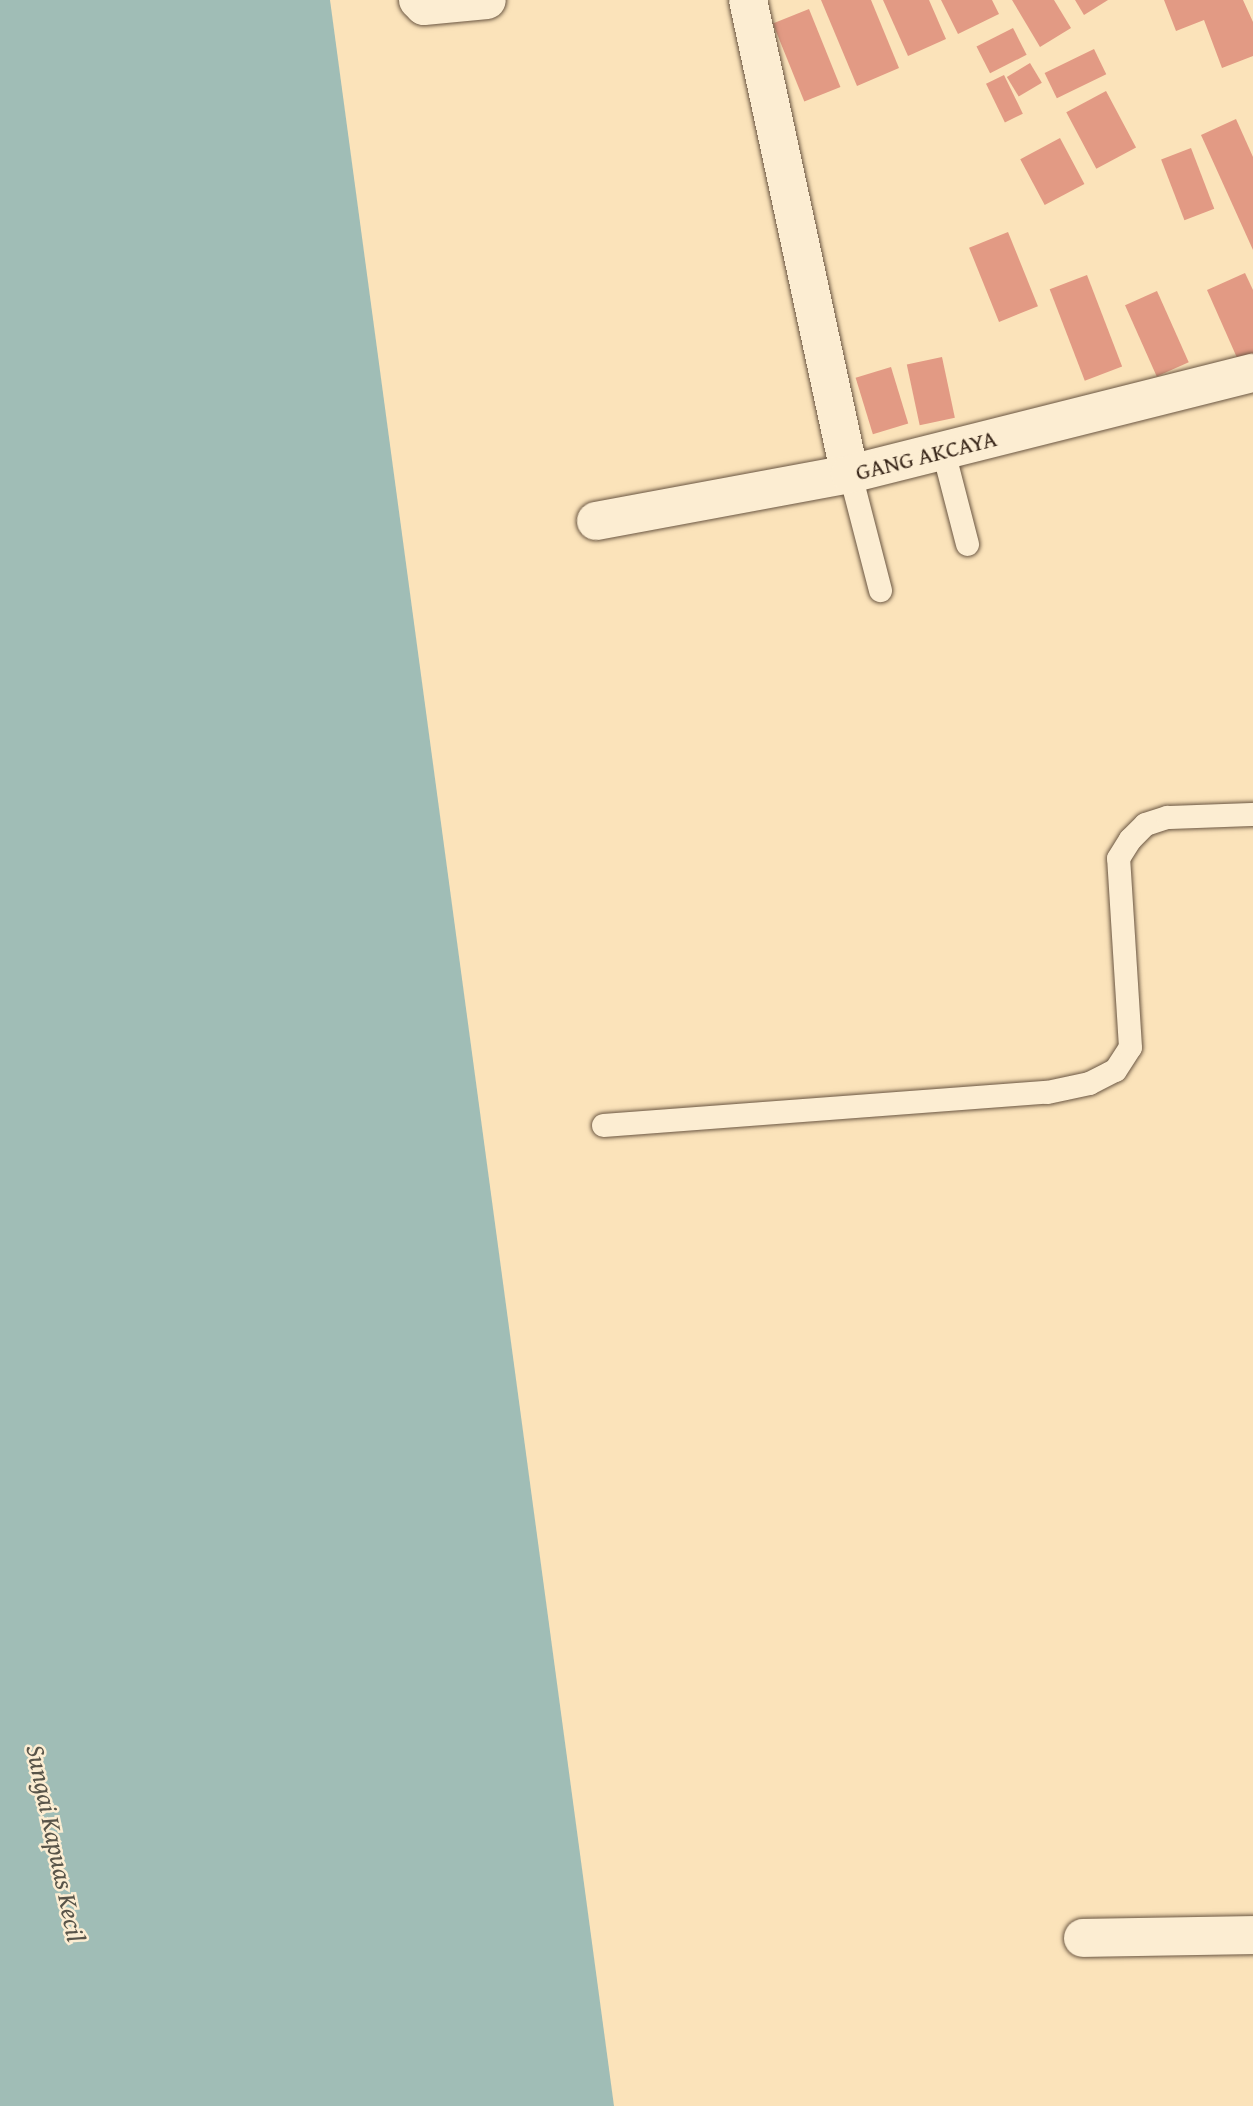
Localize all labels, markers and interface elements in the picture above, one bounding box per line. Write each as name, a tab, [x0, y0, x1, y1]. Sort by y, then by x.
street label: GANG AKCAYA	[852, 424, 1000, 486]
water label: Sungai Kapuas Kecil	[20, 1742, 92, 1944]

